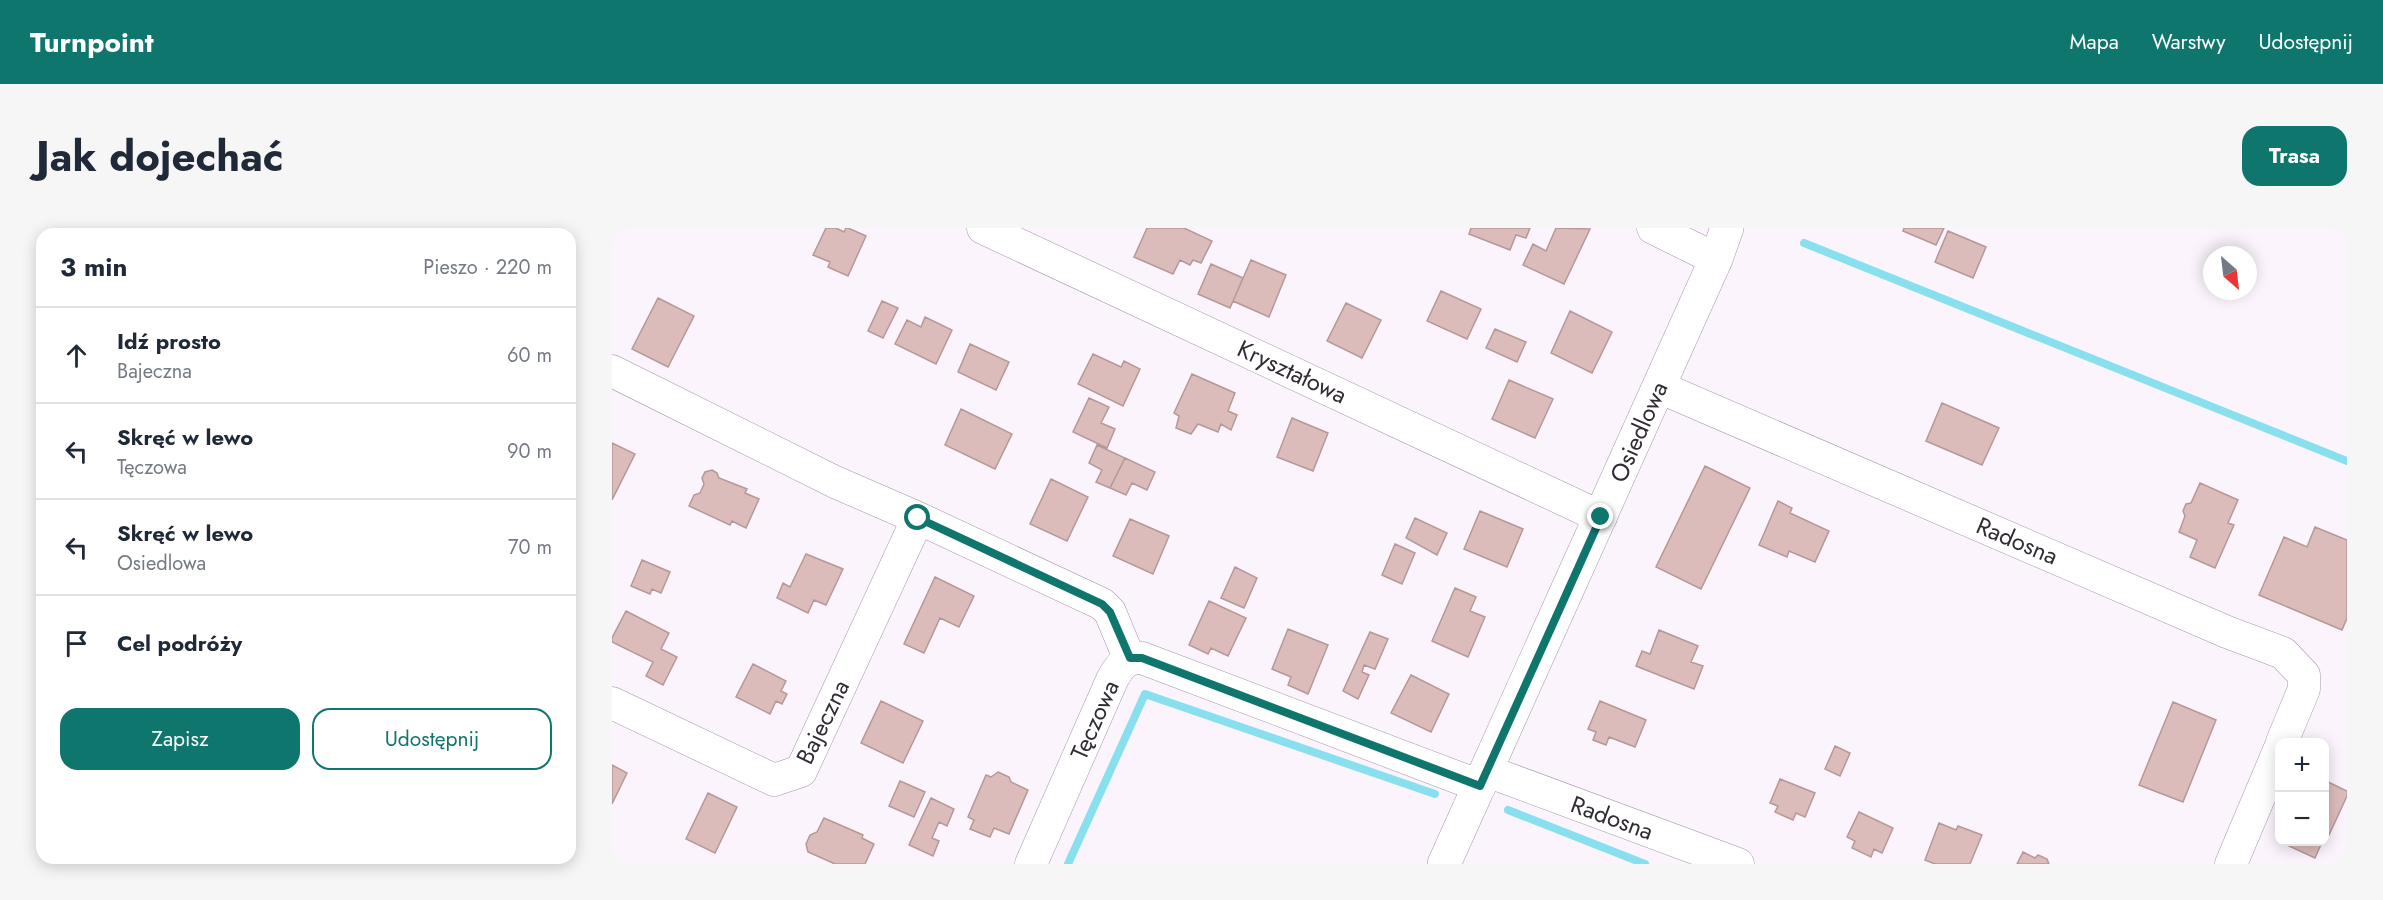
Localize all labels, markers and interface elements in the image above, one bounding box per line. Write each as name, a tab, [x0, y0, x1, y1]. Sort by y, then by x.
text: Turnpoint	[30, 22, 154, 63]
text: Mapa	[2070, 27, 2119, 57]
text: Warstwy	[2152, 27, 2225, 57]
text: Udostępnij	[2258, 27, 2353, 57]
text: Jak dojechać	[36, 126, 284, 187]
button: Trasa	[2242, 126, 2347, 186]
north arrow	[2203, 246, 2257, 300]
text: 3 min	[60, 248, 127, 286]
text: Pieszo · 220 m	[423, 253, 552, 282]
text: Idź prosto	[117, 325, 221, 357]
street label: Kryształowa	[1232, 331, 1353, 412]
icon: ahead	[60, 339, 93, 372]
text: 60 m	[507, 341, 552, 370]
text: Bajeczna	[117, 357, 192, 386]
street label: Osiedlowa	[1601, 376, 1676, 488]
text: Skręć w lewo	[117, 421, 253, 453]
icon: left	[60, 435, 93, 468]
text: 90 m	[507, 437, 552, 466]
text: Tęczowa	[117, 453, 187, 482]
route end	[1587, 503, 1613, 529]
route start	[904, 504, 930, 530]
street label: Radosna	[1971, 508, 2063, 573]
text: Skręć w lewo	[117, 517, 253, 549]
icon: left	[60, 531, 93, 564]
text: 70 m	[508, 533, 552, 562]
text: Osiedlowa	[117, 549, 206, 578]
icon: arrive	[60, 627, 93, 660]
text: Cel podróży	[117, 627, 242, 659]
street label: Bajeczna	[787, 674, 858, 770]
street label: Tęczowa	[1061, 674, 1128, 765]
button: Zapisz	[60, 708, 300, 770]
button: Udostępnij	[312, 708, 552, 770]
map controls	[2275, 738, 2329, 846]
button: +	[2275, 738, 2329, 792]
street label: Radosna	[1566, 786, 1658, 849]
button: −	[2275, 792, 2329, 846]

